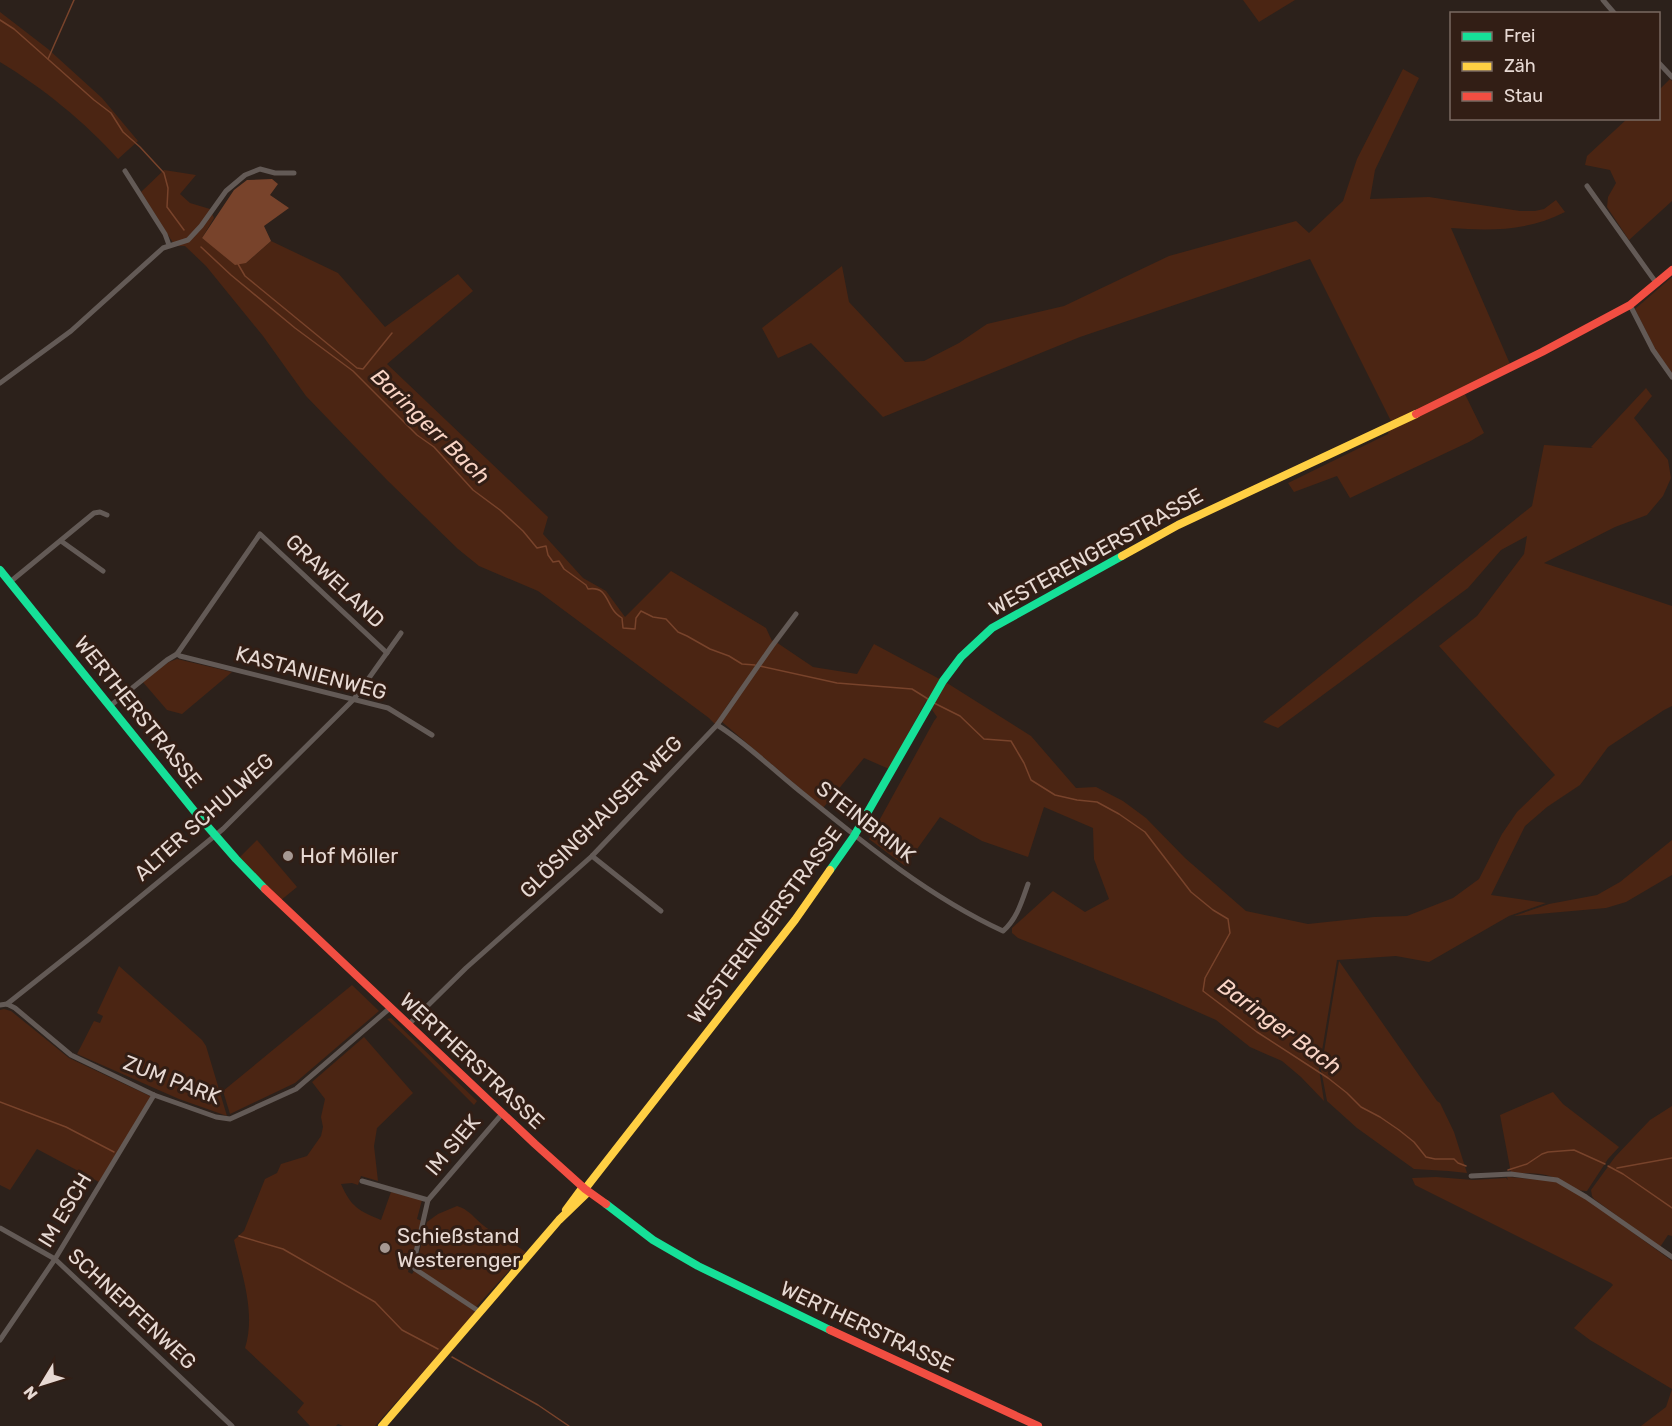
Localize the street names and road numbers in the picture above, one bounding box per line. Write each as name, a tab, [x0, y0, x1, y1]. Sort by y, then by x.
street label: WESTERENGERSTRASSE	[984, 482, 1207, 621]
street label: GRAWELAND	[281, 528, 390, 633]
street label: WERTHERSTRASSE	[69, 631, 207, 793]
street label: KASTANIENWEG	[233, 640, 389, 705]
street label: GLÖSINGHAUSER WEG	[514, 730, 687, 903]
street label: ALTER SCHULWEG	[129, 748, 278, 886]
street label: STEINBRINK	[812, 775, 921, 868]
street label: WESTERENGERSTRASSE	[682, 821, 847, 1028]
street label: WERTHERSTRASSE	[395, 987, 550, 1134]
street label: ZUM PARK	[120, 1050, 225, 1110]
street label: IM SIEK	[420, 1109, 485, 1180]
street label: IM ESCH	[33, 1168, 96, 1251]
street label: SCHNEPFENWEG	[63, 1243, 202, 1374]
street label: WERTHERSTRASSE	[777, 1275, 958, 1378]

